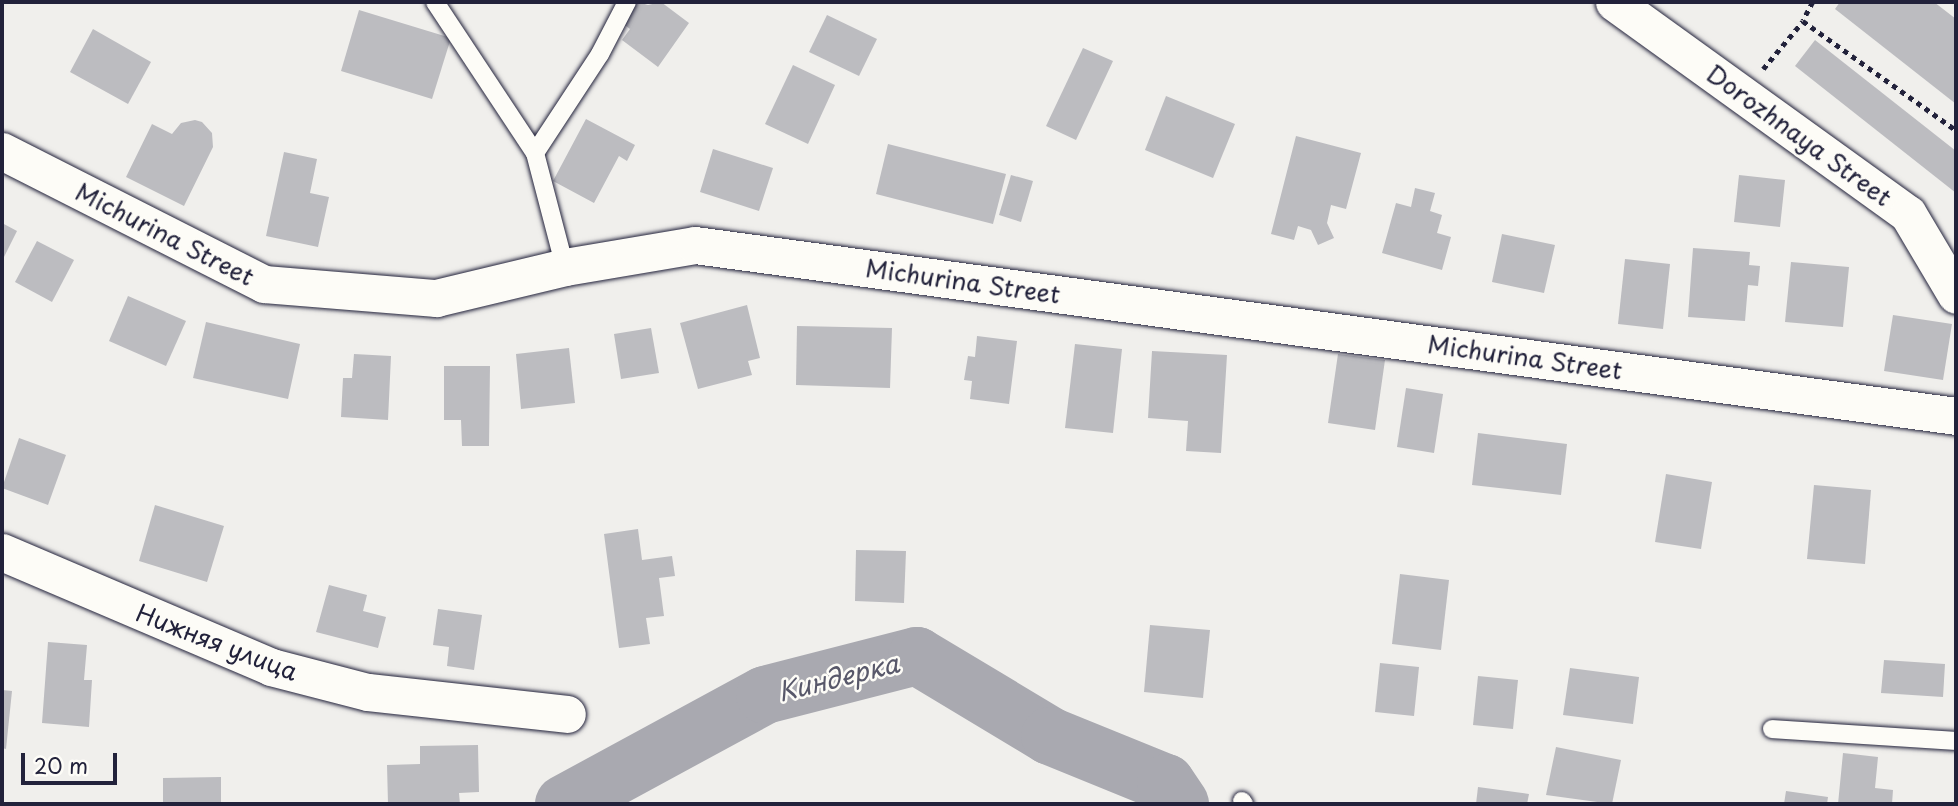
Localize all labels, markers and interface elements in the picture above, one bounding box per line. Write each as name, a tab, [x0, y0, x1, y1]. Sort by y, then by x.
street label: Dorozhnaya Street	[1701, 58, 1897, 212]
street label: Michurina Street	[71, 177, 259, 291]
street label: Michurina Street	[864, 253, 1062, 309]
street label: Michurina Street	[1426, 329, 1624, 385]
street label: Нижняя улица	[132, 598, 302, 686]
water label: Киндерка	[774, 647, 902, 707]
scale bar	[24, 740, 121, 784]
text: 20 m	[34, 749, 88, 781]

